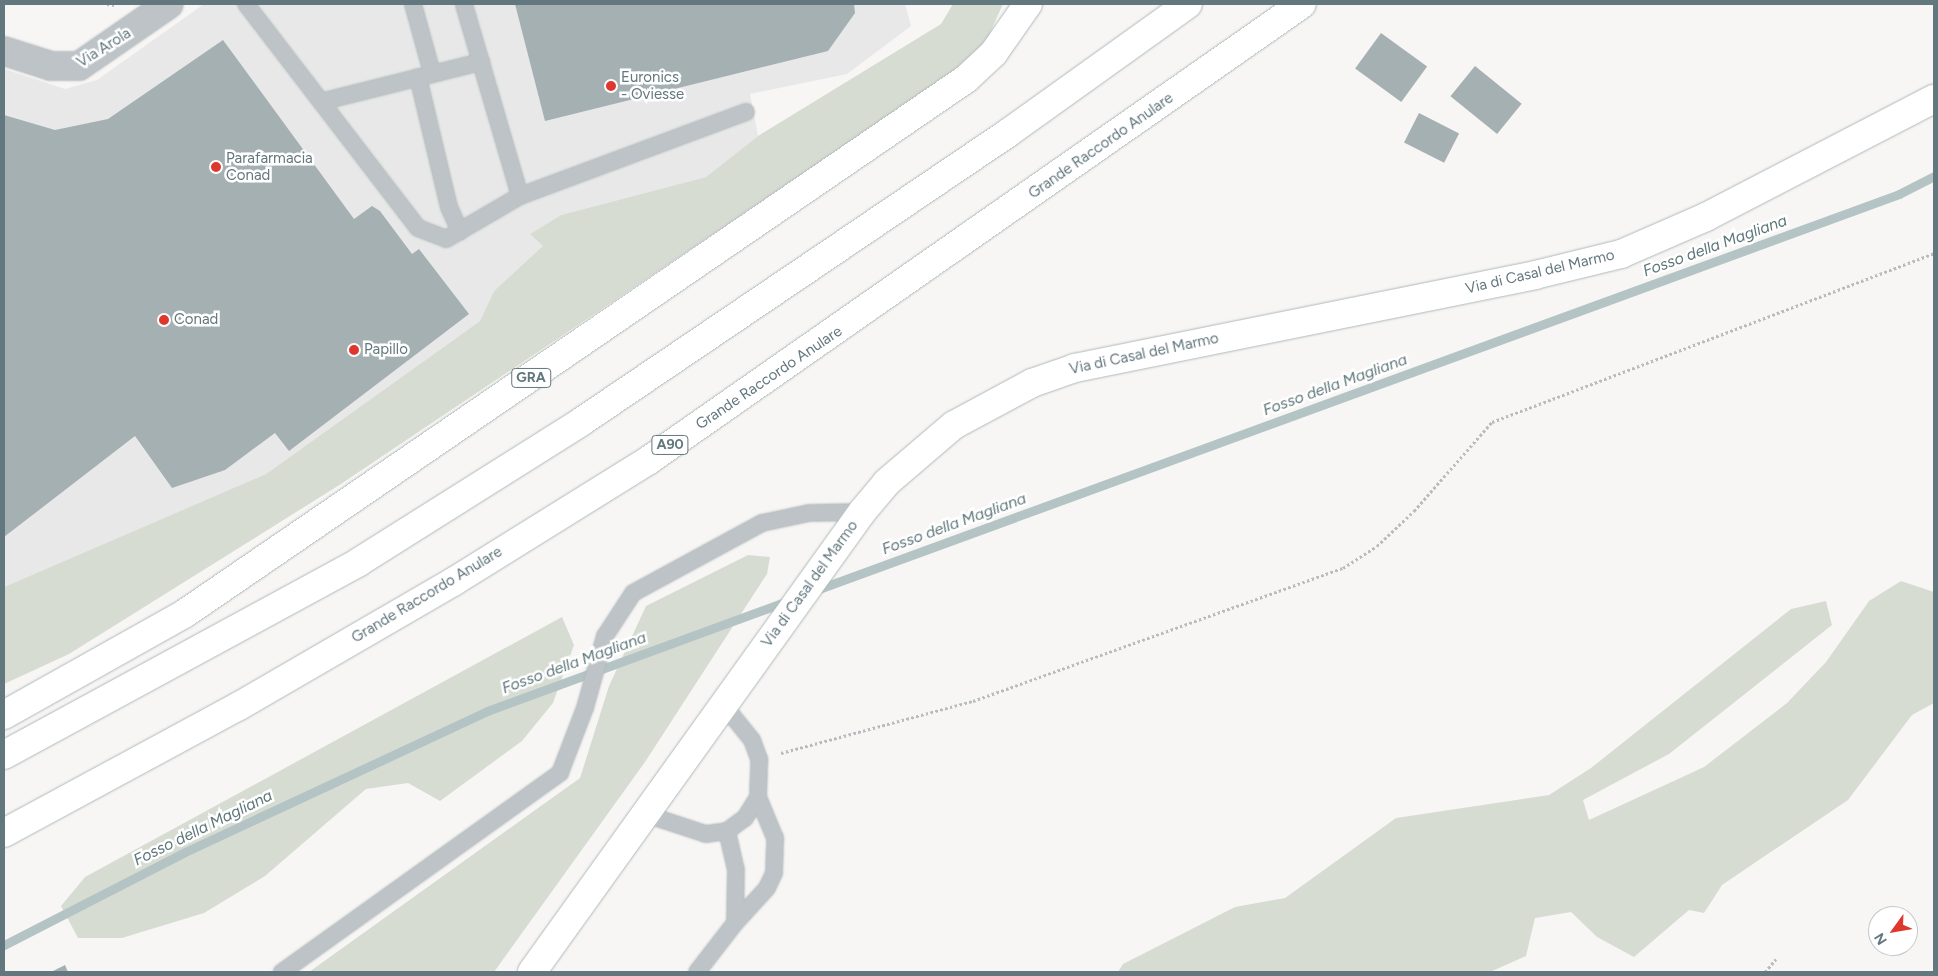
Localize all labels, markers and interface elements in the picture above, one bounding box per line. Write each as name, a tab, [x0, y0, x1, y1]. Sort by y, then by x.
street label: Via Arola	[74, 24, 134, 72]
place label: Euronics - Oviesse	[621, 68, 684, 103]
marker: Euronics - Oviesse	[605, 80, 617, 92]
street label: Grande Raccordo Anulare	[1025, 89, 1177, 203]
place label: Parafarmacia Conad	[226, 149, 313, 184]
marker: Parafarmacia Conad	[210, 161, 222, 173]
water label: Fosso della Magliana	[1640, 211, 1790, 281]
street label: Via di Casal del Marmo	[1464, 246, 1616, 298]
place label: Conad	[174, 311, 218, 329]
marker: Conad	[158, 314, 170, 326]
street label: Grande Raccordo Anulare	[692, 322, 846, 434]
street label: Via di Casal del Marmo	[1068, 329, 1220, 379]
place label: Papillo	[364, 341, 408, 359]
marker: Papillo	[348, 344, 360, 356]
water label: Fosso della Magliana	[1260, 350, 1410, 420]
road number: GRA	[511, 366, 551, 389]
road number: A90	[651, 434, 689, 456]
water label: Fosso della Magliana	[879, 489, 1029, 559]
street label: Via di Casal del Marmo	[758, 517, 862, 651]
street label: Grande Raccordo Anulare	[348, 543, 506, 647]
water label: Fosso della Magliana	[499, 628, 649, 698]
water label: Fosso della Magliana	[130, 786, 276, 870]
north arrow	[1868, 906, 1918, 956]
text: N	[1871, 930, 1891, 948]

